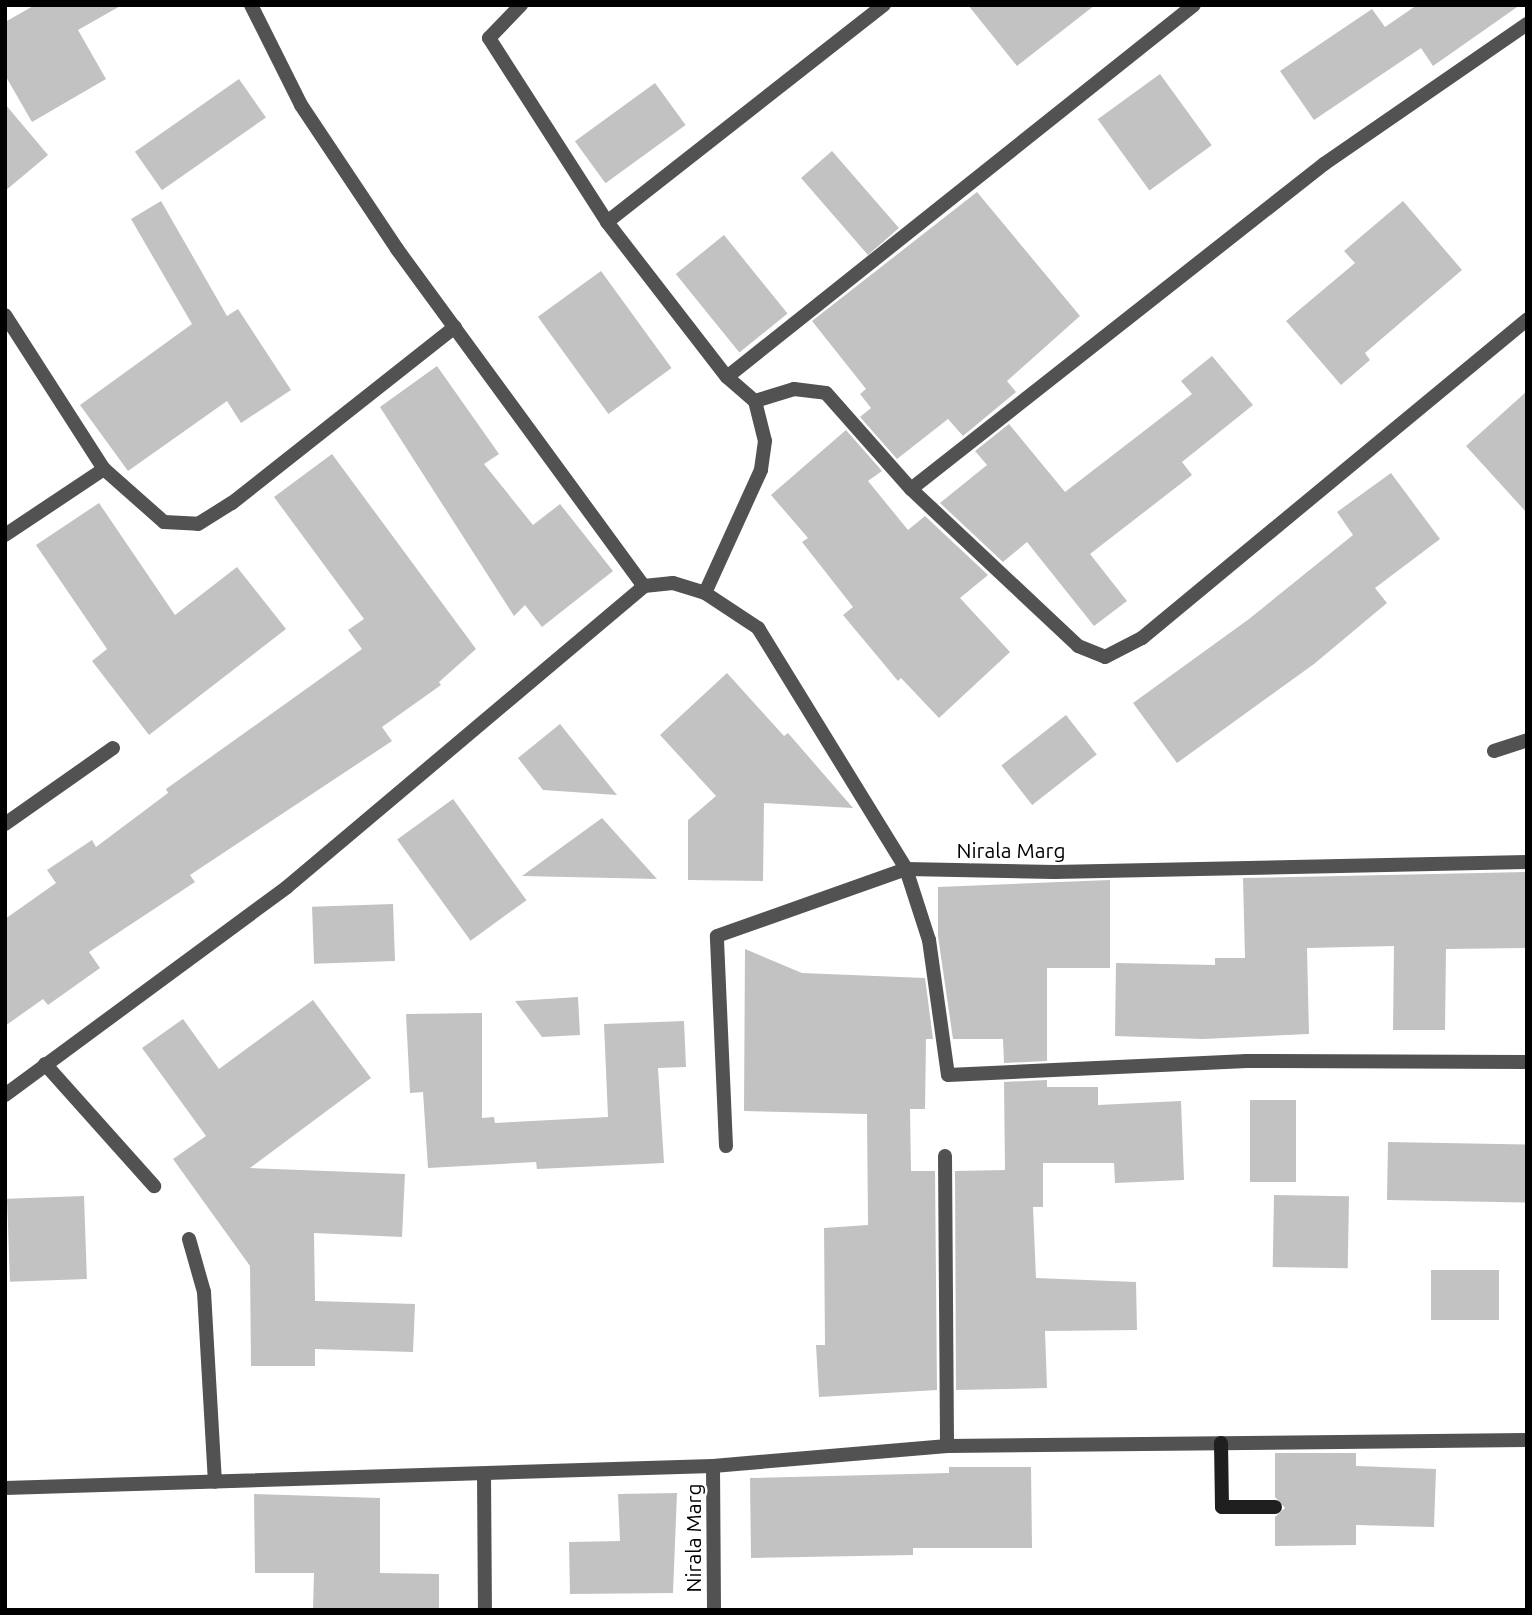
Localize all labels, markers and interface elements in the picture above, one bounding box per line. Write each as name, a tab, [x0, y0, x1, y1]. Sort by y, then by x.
street label: Nirala Marg	[956, 837, 1066, 863]
street label: Nirala Marg	[680, 1483, 706, 1593]

